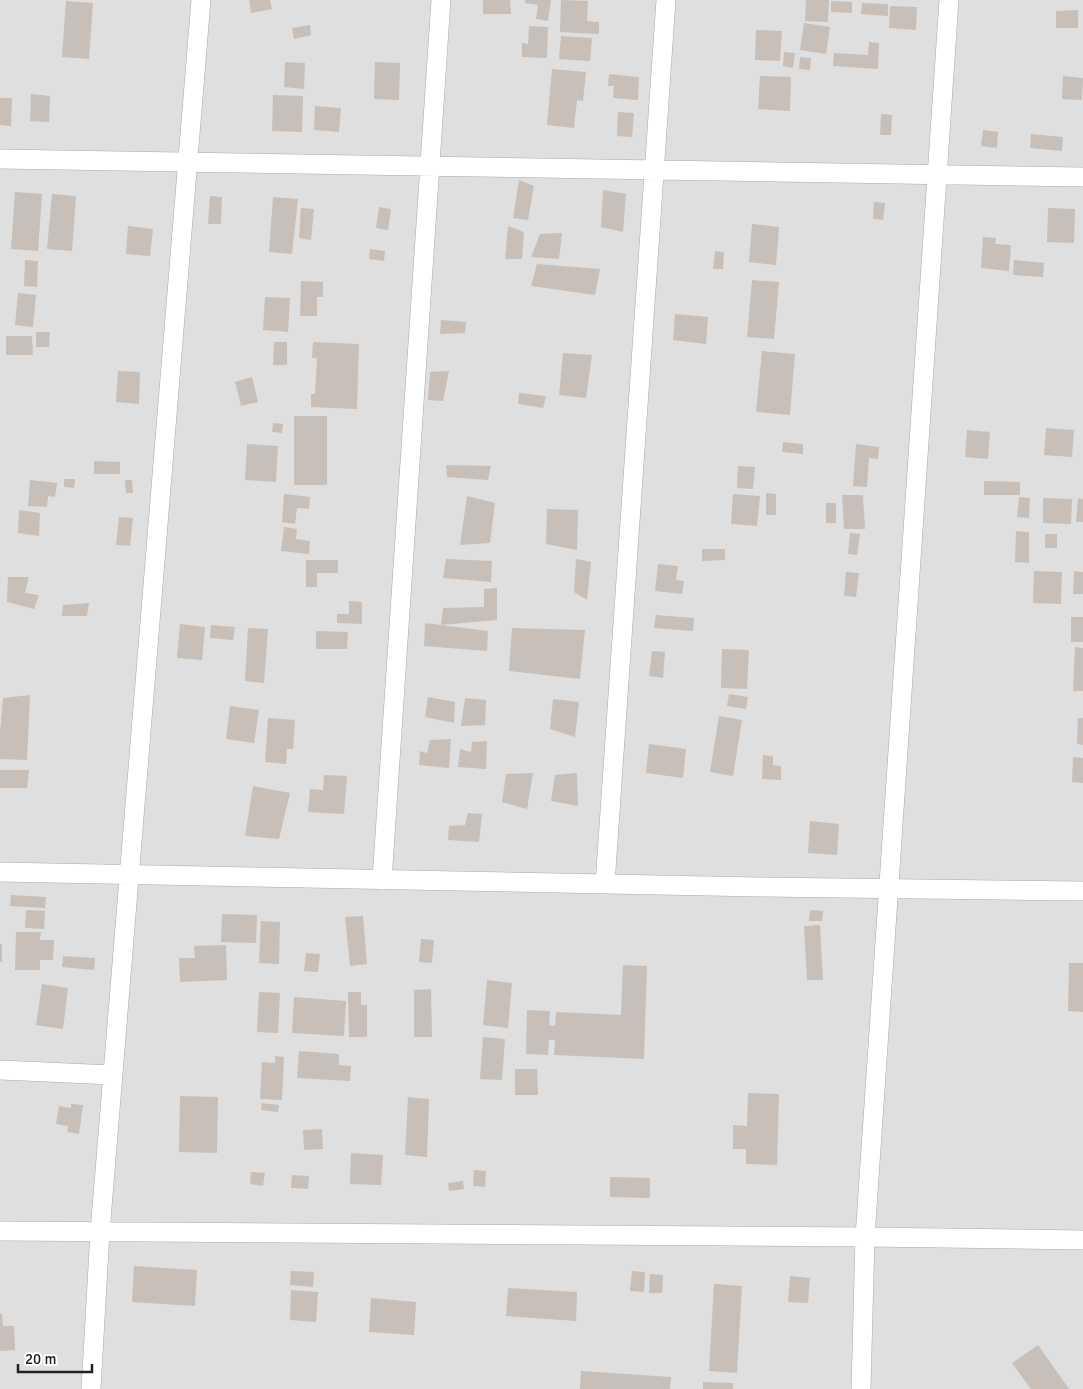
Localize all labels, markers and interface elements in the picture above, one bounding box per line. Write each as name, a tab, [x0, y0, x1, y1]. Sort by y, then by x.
scale bar	[18, 1342, 91, 1374]
text: 20 m	[25, 1350, 56, 1368]

